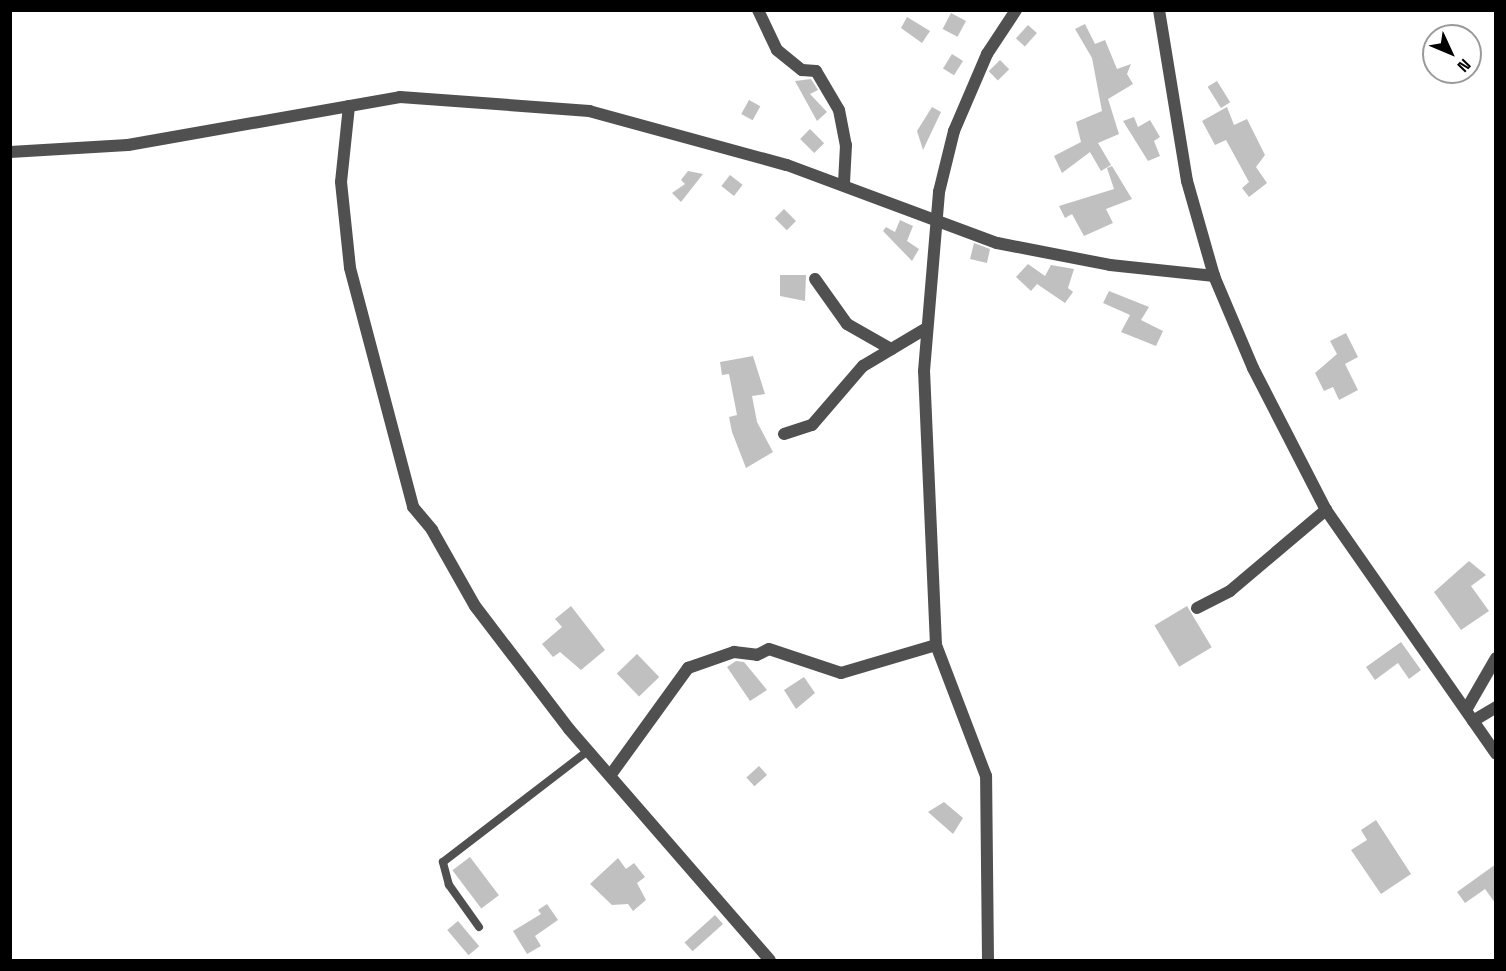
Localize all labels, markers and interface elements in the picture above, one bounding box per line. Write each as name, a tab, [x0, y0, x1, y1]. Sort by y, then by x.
north arrow	[1422, 24, 1482, 84]
text: N	[1453, 54, 1475, 77]

